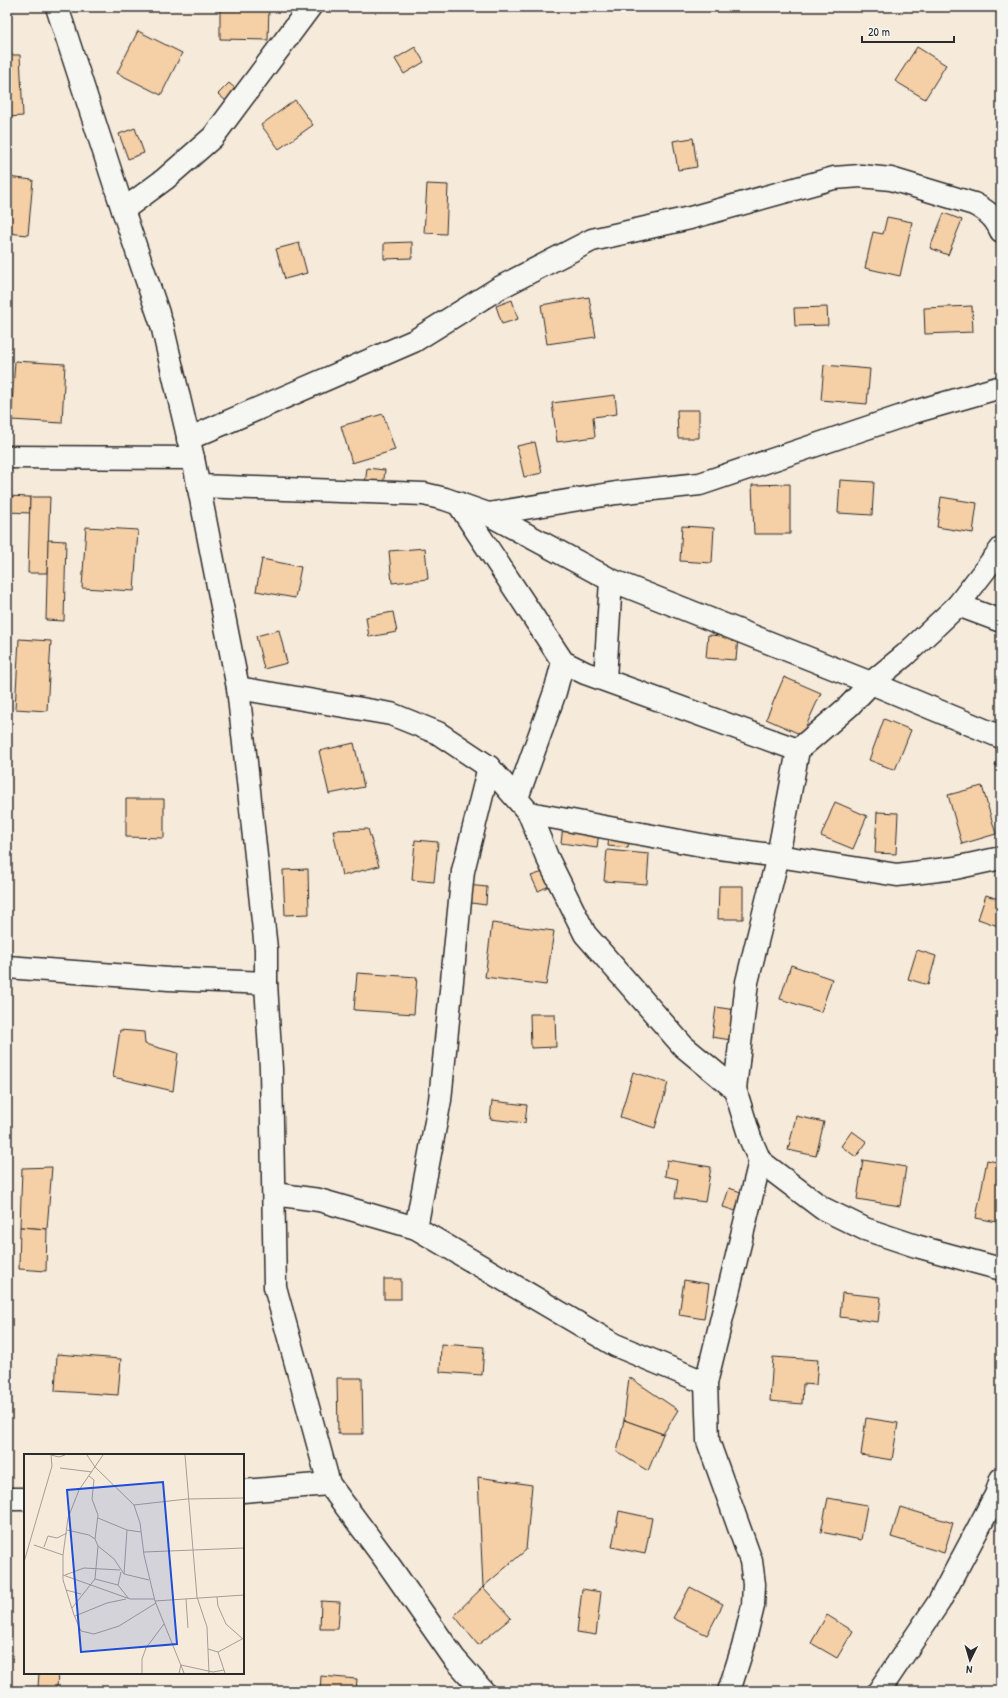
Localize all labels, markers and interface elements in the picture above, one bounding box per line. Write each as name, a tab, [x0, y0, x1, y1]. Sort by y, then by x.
scale bar	[862, 18, 954, 44]
text: 20 m	[868, 23, 890, 40]
inset map	[24, 1454, 244, 1674]
north arrow	[950, 1640, 990, 1680]
text: N	[965, 1663, 973, 1677]

